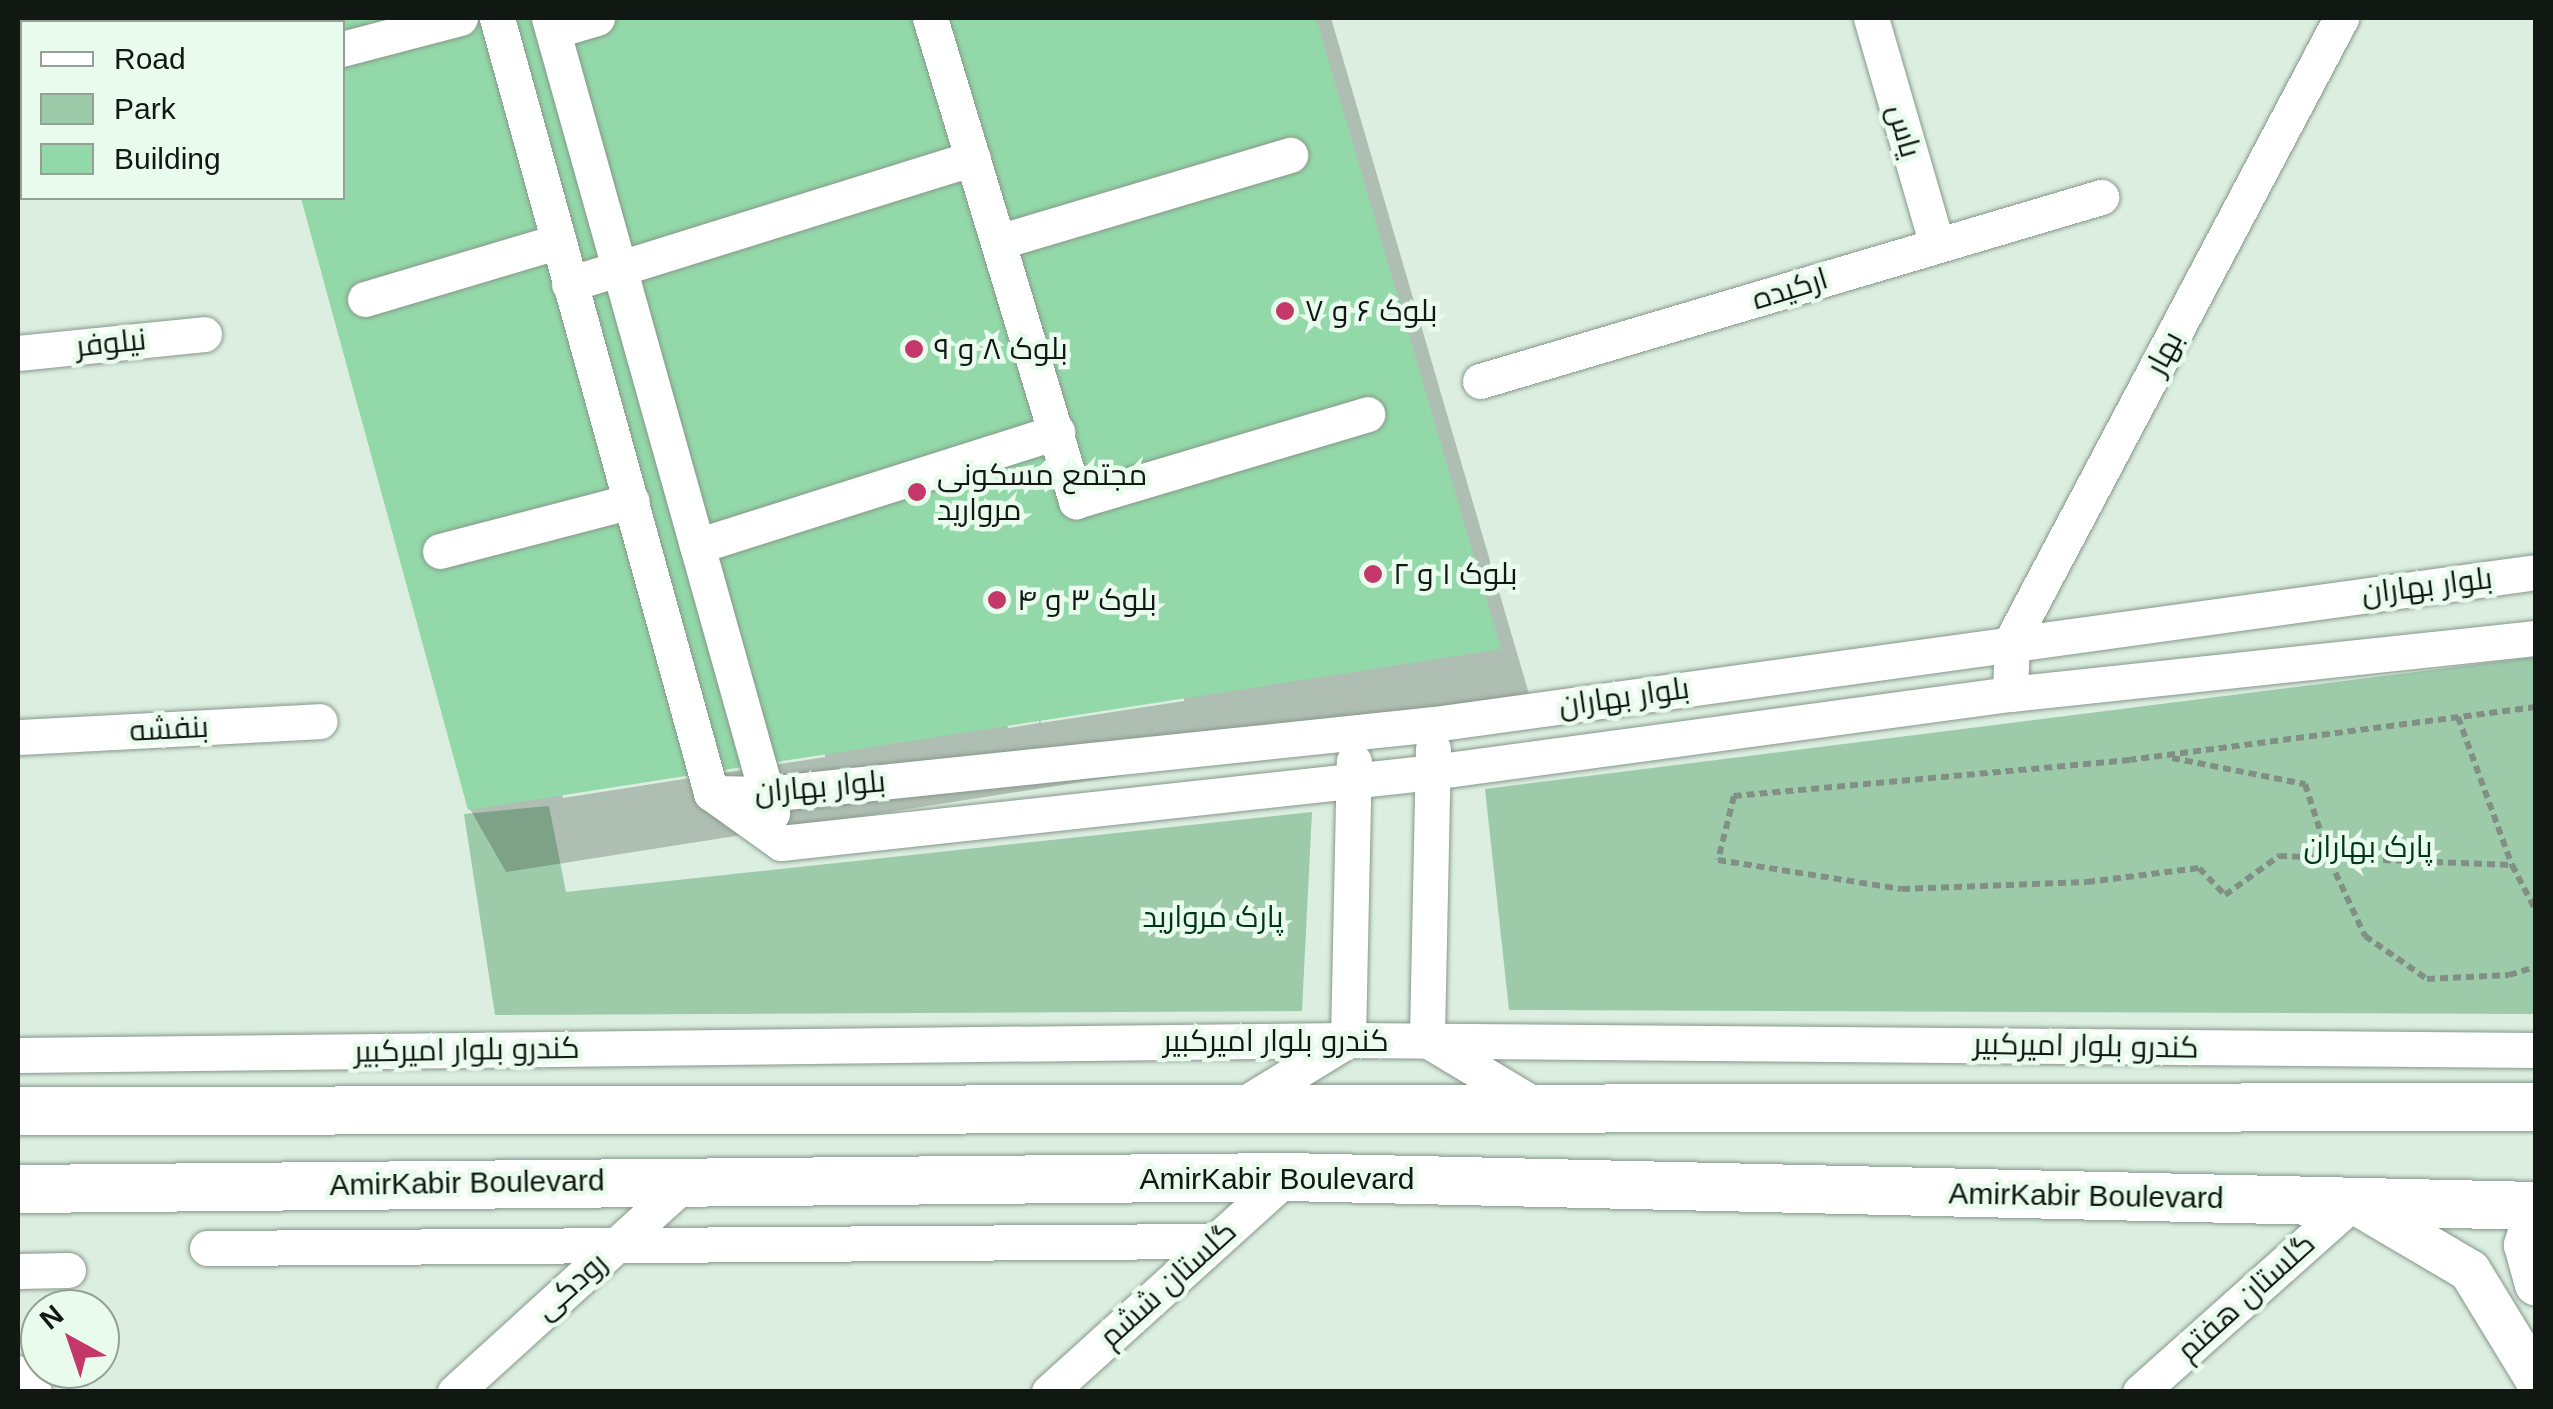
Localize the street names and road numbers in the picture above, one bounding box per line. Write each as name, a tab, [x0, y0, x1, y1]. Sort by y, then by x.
street label: یاس	[1879, 100, 1929, 162]
street label: ارکیده	[1748, 261, 1832, 317]
street label: نیلوفر	[74, 321, 148, 365]
street label: بهار	[2138, 325, 2190, 381]
street label: بلوار بهاران	[2360, 560, 2494, 612]
street label: بلوار بهاران	[1556, 670, 1692, 724]
street label: بنفشه	[129, 709, 209, 749]
street label: بلوار بهاران	[753, 763, 887, 811]
street label: کندرو بلوار امیرکبیر	[1163, 1023, 1389, 1059]
street label: کندرو بلوار امیرکبیر	[1973, 1026, 2199, 1066]
street label: کندرو بلوار امیرکبیر	[354, 1030, 580, 1070]
street label: AmirKabir Boulevard	[1139, 1161, 1415, 1197]
street label: AmirKabir Boulevard	[329, 1163, 605, 1203]
street label: AmirKabir Boulevard	[1948, 1176, 2224, 1216]
street label: گلستان ششم	[1092, 1213, 1244, 1355]
street label: گلستان هفتم	[2170, 1226, 2322, 1368]
street label: رودکی	[528, 1245, 614, 1327]

